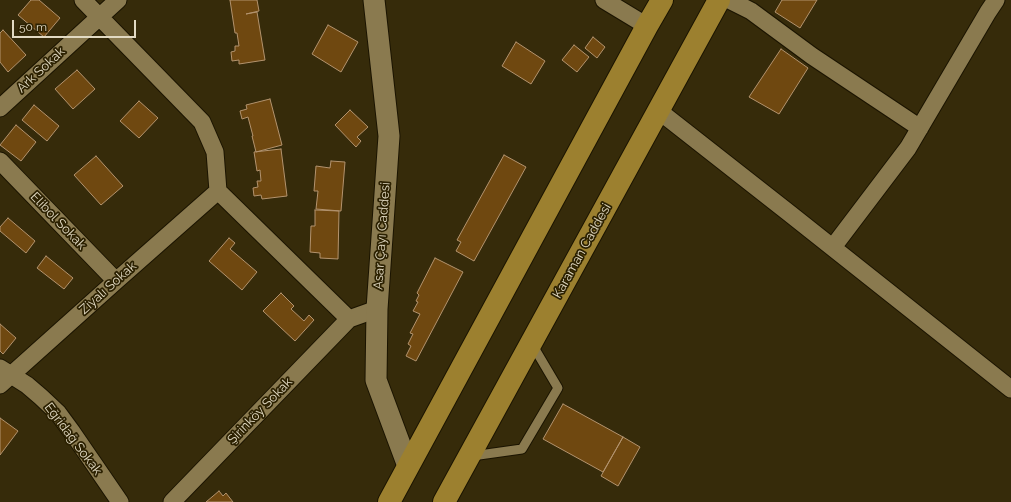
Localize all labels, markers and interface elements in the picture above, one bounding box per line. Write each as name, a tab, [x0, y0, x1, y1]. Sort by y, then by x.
scale bar	[14, 12, 138, 38]
text: 50 m	[19, 20, 47, 34]
street label: Ark Sokak	[14, 44, 68, 96]
street label: Asar Çayı Caddesi	[370, 182, 394, 290]
street label: Elibol Sokak	[27, 189, 89, 253]
street label: Karaman Caddesi	[550, 201, 614, 301]
street label: Ziyalı Sokak	[76, 258, 140, 318]
street label: Şirinköy Sokak	[224, 374, 296, 448]
street label: Eğridağ Sokak	[41, 400, 105, 478]

